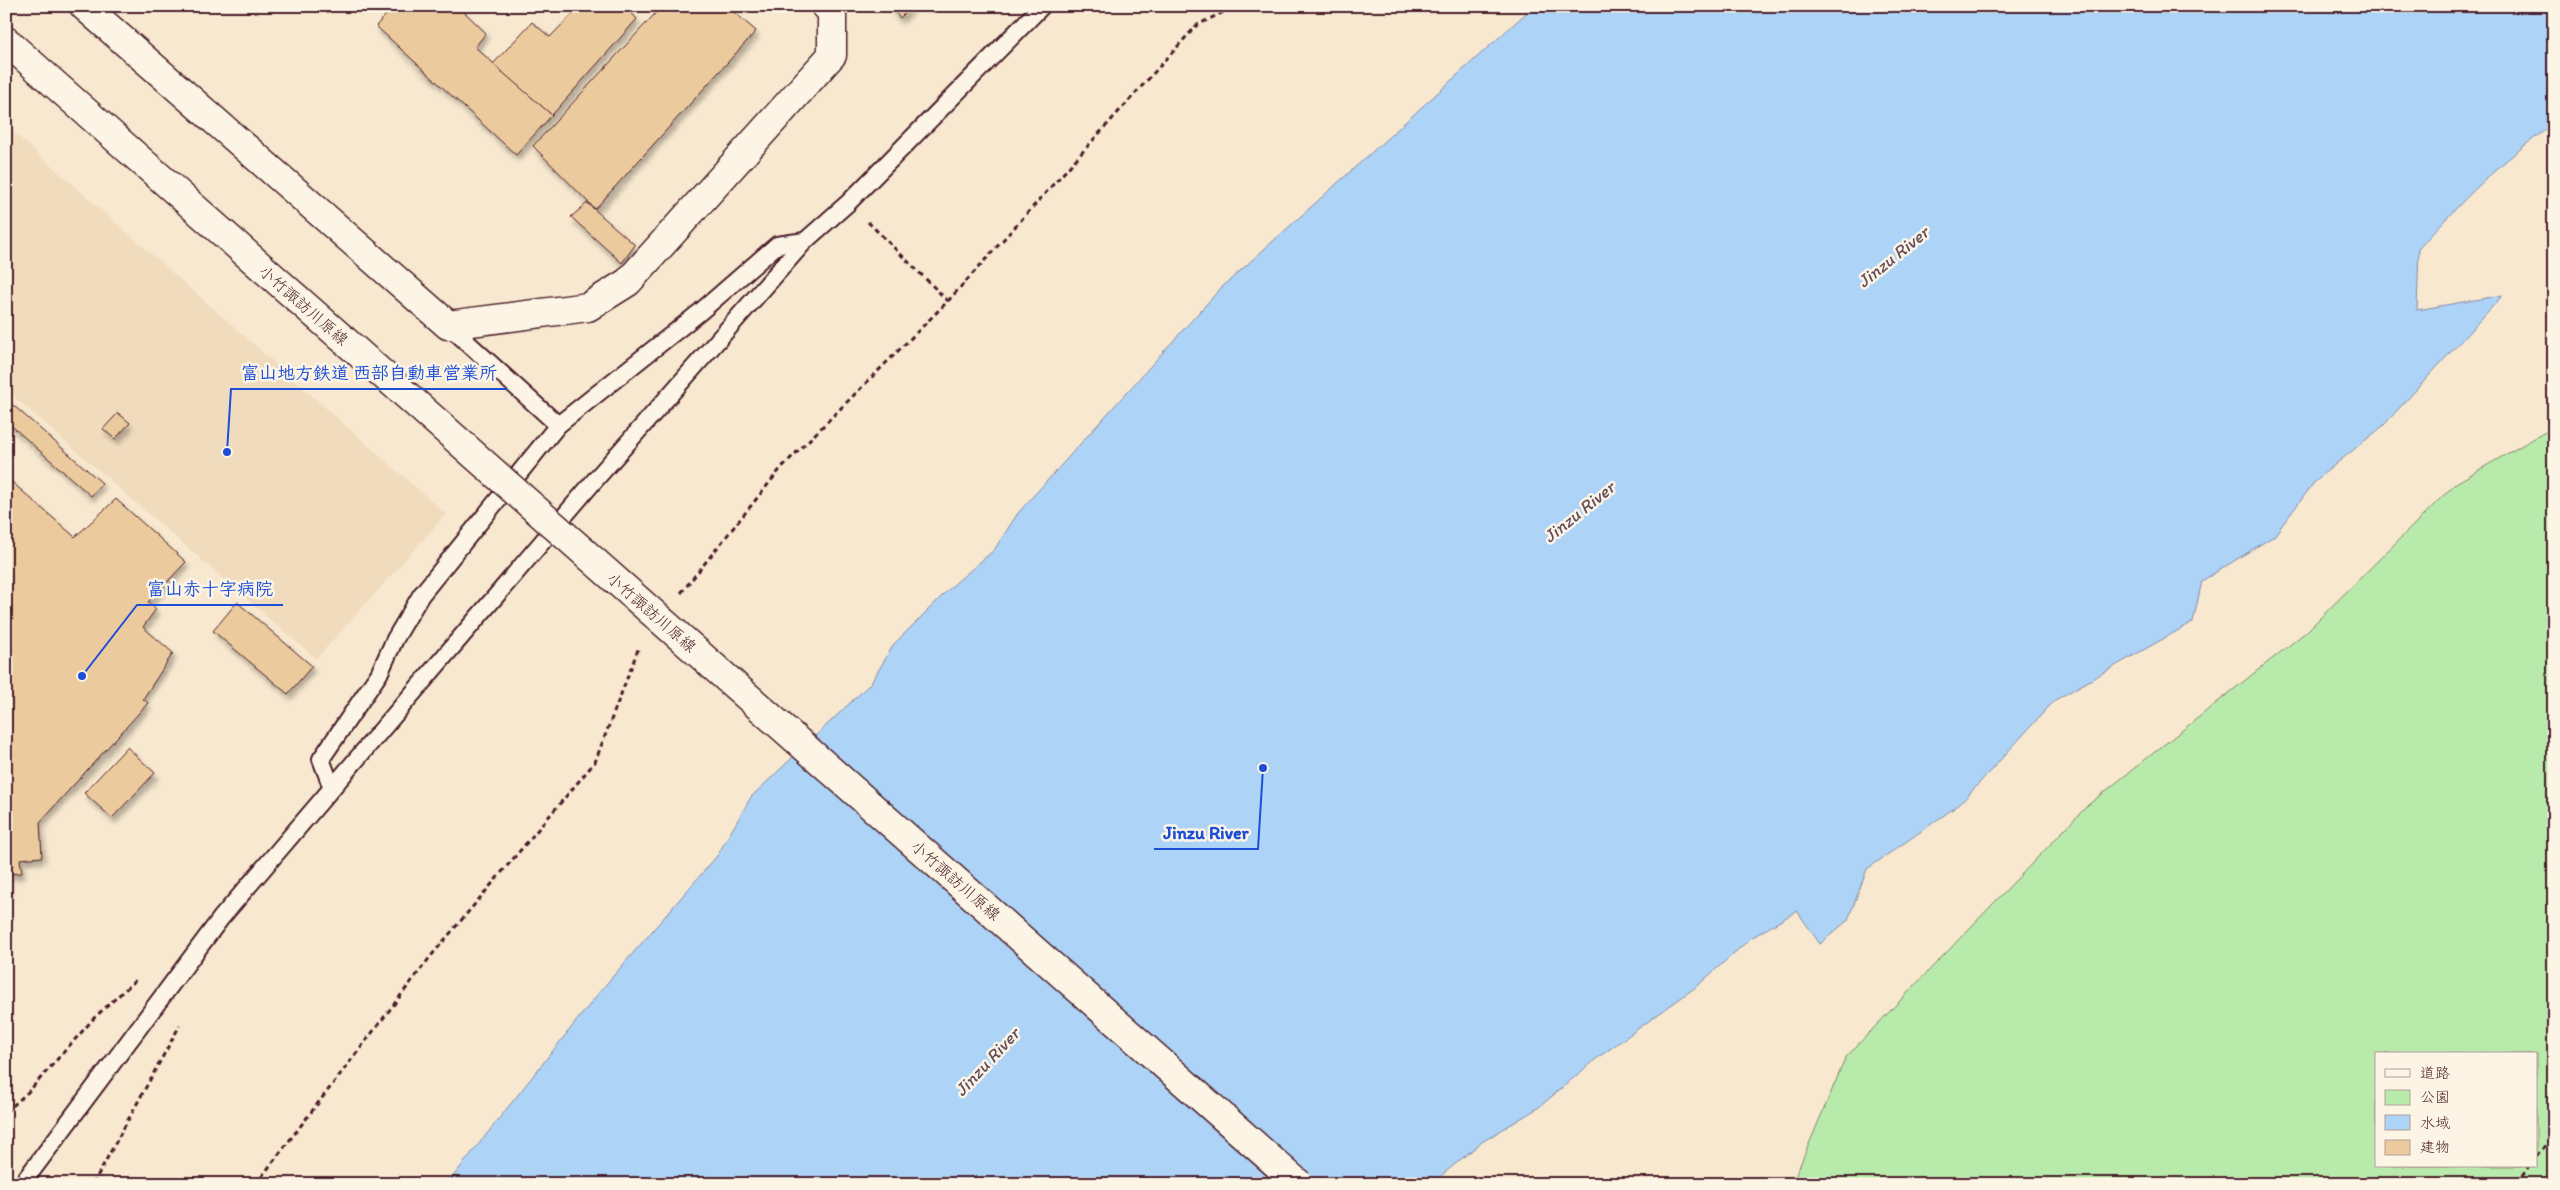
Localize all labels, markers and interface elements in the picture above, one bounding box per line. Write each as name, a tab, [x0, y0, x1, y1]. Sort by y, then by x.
water label: Jinzu River	[1853, 220, 1935, 292]
street label: 小竹諏訪川原線	[255, 261, 352, 349]
callout: 富山地方鉄道 西部自動車営業所	[231, 356, 507, 389]
text: 富山地方鉄道 西部自動車営業所	[241, 362, 497, 384]
water label: Jinzu River	[1539, 475, 1621, 547]
street label: 小竹諏訪川原線	[603, 568, 700, 656]
callout: 富山赤十字病院	[137, 572, 283, 605]
text: 富山赤十字病院	[147, 578, 273, 600]
callout: Jinzu River	[1154, 816, 1258, 849]
text: Jinzu River	[1162, 822, 1250, 844]
street label: 小竹諏訪川原線	[907, 836, 1004, 924]
water label: Jinzu River	[950, 1022, 1025, 1101]
legend	[2375, 1052, 2538, 1168]
text: 道路	[2420, 1064, 2450, 1082]
text: 公園	[2420, 1088, 2450, 1106]
text: 水域	[2420, 1114, 2450, 1132]
text: 建物	[2420, 1138, 2450, 1156]

